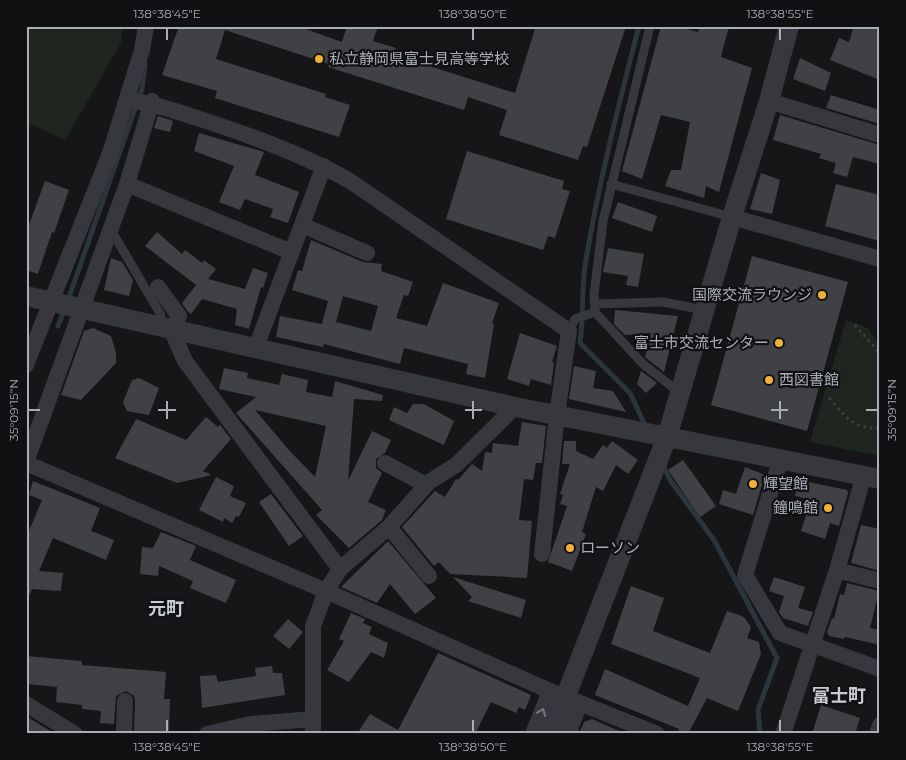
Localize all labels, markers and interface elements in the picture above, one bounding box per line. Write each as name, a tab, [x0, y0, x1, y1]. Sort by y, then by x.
text: 138°38'45"E	[133, 6, 201, 21]
text: 138°38'50"E	[439, 6, 507, 21]
text: 138°38'55"E	[747, 6, 813, 21]
place label: 私立静岡県富士見高等学校	[329, 49, 509, 68]
marker: 私立静岡県富士見高等学校	[313, 53, 325, 65]
place label: 国際交流ラウンジ	[692, 285, 812, 304]
marker: 国際交流ラウンジ	[816, 289, 828, 301]
place label: 富士市交流センター	[634, 333, 769, 352]
marker: 富士市交流センター	[773, 337, 785, 349]
place label: 西図書館	[779, 370, 839, 389]
marker: 西図書館	[763, 374, 775, 386]
text: 35°09'15"N	[6, 379, 21, 441]
text: 35°09'15"N	[884, 379, 899, 441]
place label: 輝望館	[763, 474, 808, 493]
marker: 輝望館	[747, 478, 759, 490]
place label: 鐘鳴館	[773, 498, 818, 517]
marker: 鐘鳴館	[822, 502, 834, 514]
place label: ローソン	[580, 538, 640, 557]
marker: ローソン	[564, 542, 576, 554]
district label: 元町	[148, 598, 184, 620]
district label: 富士町	[812, 685, 866, 707]
one-way arrow	[536, 709, 546, 717]
text: 138°38'45"E	[133, 739, 201, 754]
text: 138°38'50"E	[439, 739, 507, 754]
text: 138°38'55"E	[747, 739, 813, 754]

